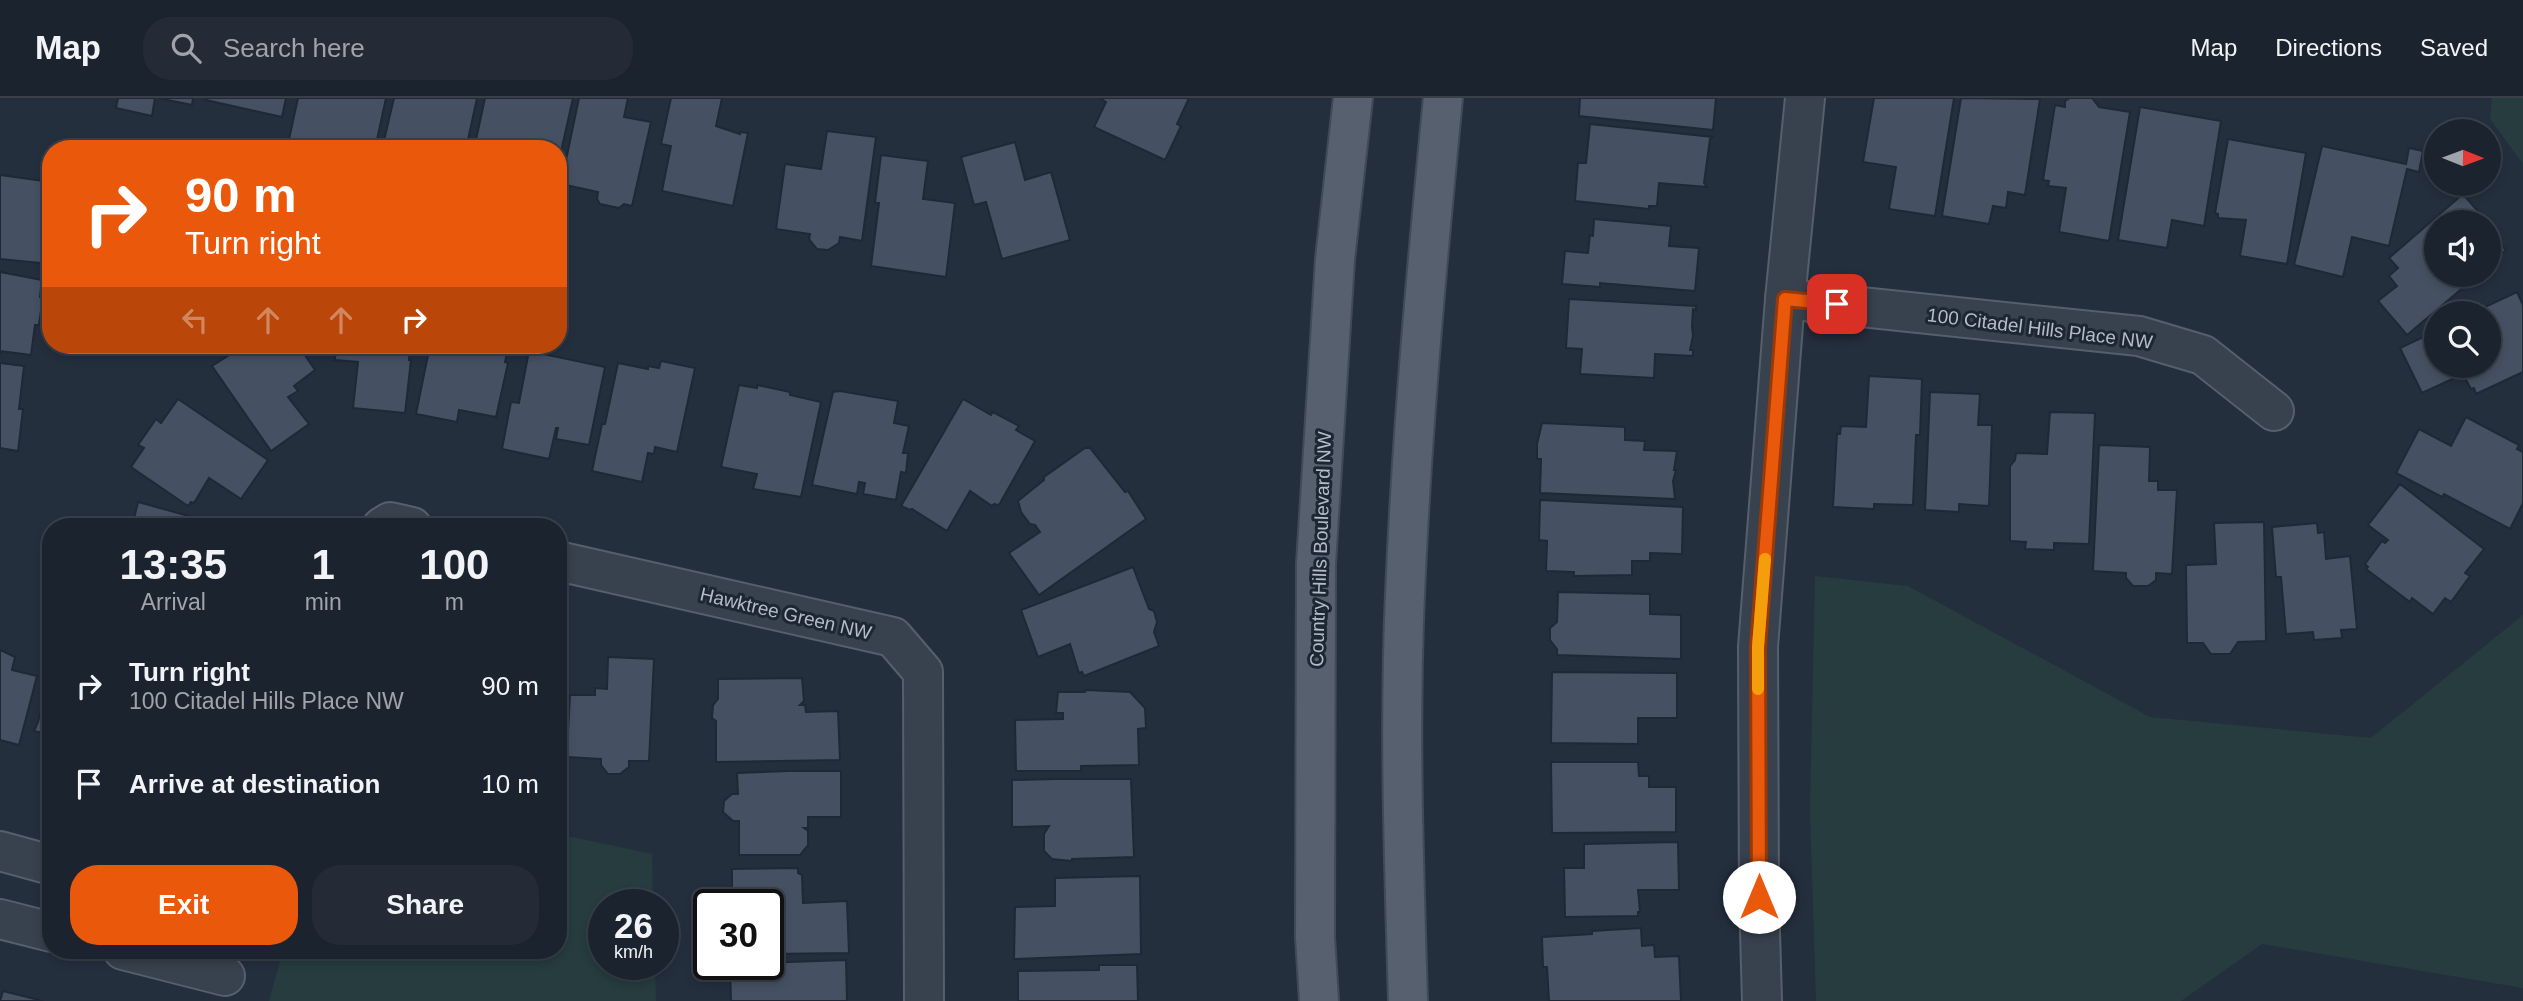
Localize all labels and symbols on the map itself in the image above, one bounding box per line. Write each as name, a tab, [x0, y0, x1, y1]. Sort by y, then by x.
north arrow	[2424, 119, 2501, 196]
pin	[1807, 274, 1867, 334]
street label: 100 Citadel Hills Place NW	[1926, 304, 2154, 353]
street label: Country Hills Boulevard NW	[1306, 431, 1335, 667]
street label: Hawktree Green NW	[698, 584, 874, 643]
position arrow	[1722, 860, 1796, 934]
speed limit sign: 30	[693, 889, 784, 980]

